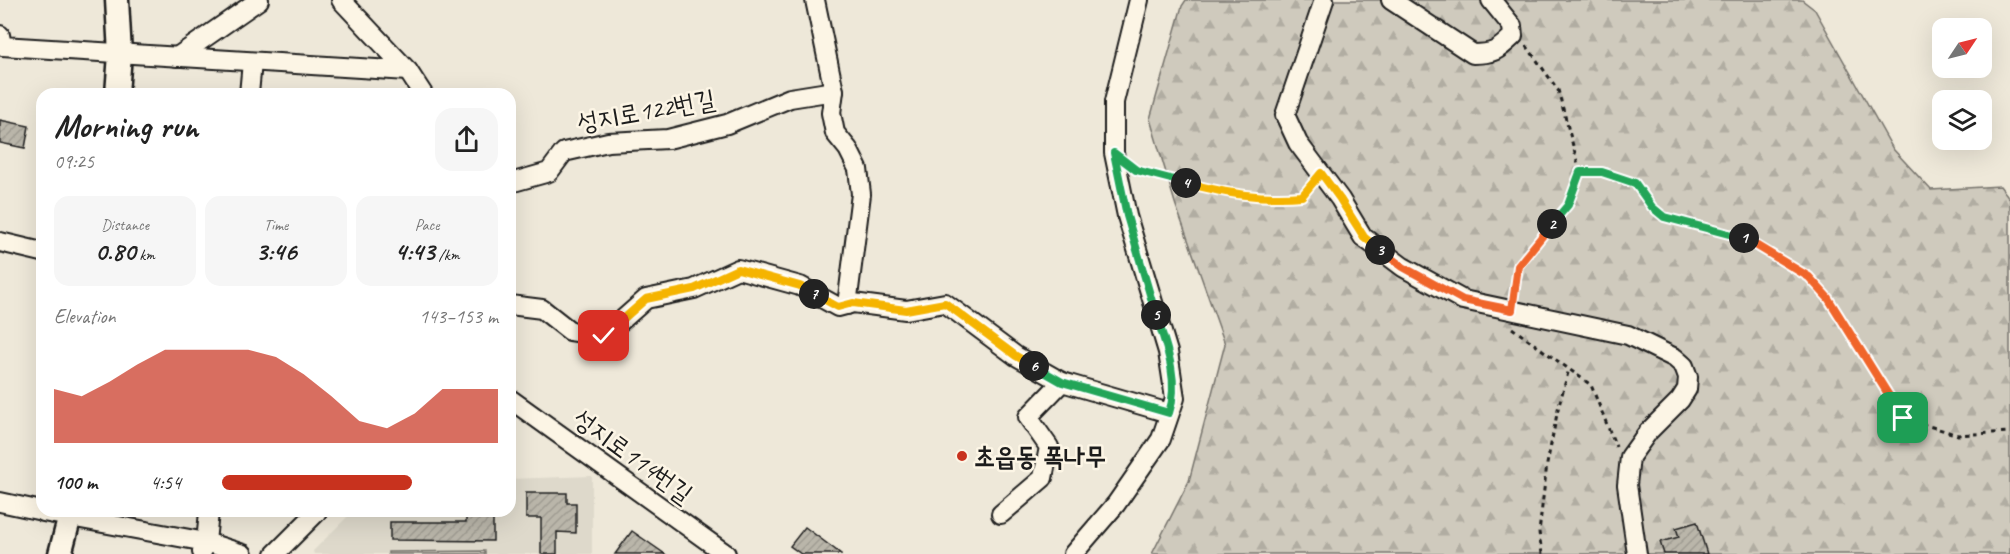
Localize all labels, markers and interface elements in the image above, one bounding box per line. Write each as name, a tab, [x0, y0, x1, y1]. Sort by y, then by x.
north arrow	[1932, 18, 1992, 78]
map controls	[1932, 18, 1992, 150]
street label: 성지로122번길	[574, 83, 718, 139]
button: layers	[1932, 90, 1992, 150]
text: Morning run	[54, 105, 198, 147]
button: share	[435, 108, 498, 171]
text: 09:25	[54, 149, 94, 174]
pin: 4	[1171, 168, 1201, 198]
text: 4	[1182, 173, 1190, 193]
pin: 2	[1537, 209, 1567, 239]
text: 2	[1548, 214, 1556, 234]
text: Distance	[101, 215, 149, 235]
text: Time	[264, 215, 288, 235]
text: Pace	[415, 215, 439, 235]
pin: 1	[1729, 223, 1759, 253]
text: 1	[1740, 228, 1748, 248]
text: 0.80	[95, 235, 135, 268]
text: 3:46	[256, 235, 296, 268]
text: 4:43	[394, 235, 435, 268]
pin: 3	[1365, 235, 1395, 265]
text: 3	[1376, 240, 1384, 260]
text: km	[135, 245, 155, 265]
text: /km	[435, 245, 460, 265]
pin: 7	[799, 279, 829, 309]
text: 7	[810, 284, 818, 304]
pin: 5	[1141, 300, 1171, 330]
text: Elevation	[54, 304, 116, 329]
text: 143–153 m	[419, 304, 498, 329]
text: 5	[1153, 305, 1159, 325]
pin	[578, 310, 629, 361]
icon: check	[587, 319, 620, 352]
pin: 6	[1019, 351, 1049, 381]
text: 6	[1030, 356, 1038, 376]
pin	[1877, 392, 1928, 443]
icon: arrive	[1886, 401, 1919, 434]
street label: 성지로114번길	[567, 402, 699, 510]
place label: 초읍동 폭나무	[974, 440, 1106, 473]
marker: 초읍동 폭나무	[955, 449, 969, 463]
text: 100 m	[54, 470, 97, 495]
text: 4:54	[150, 470, 181, 495]

